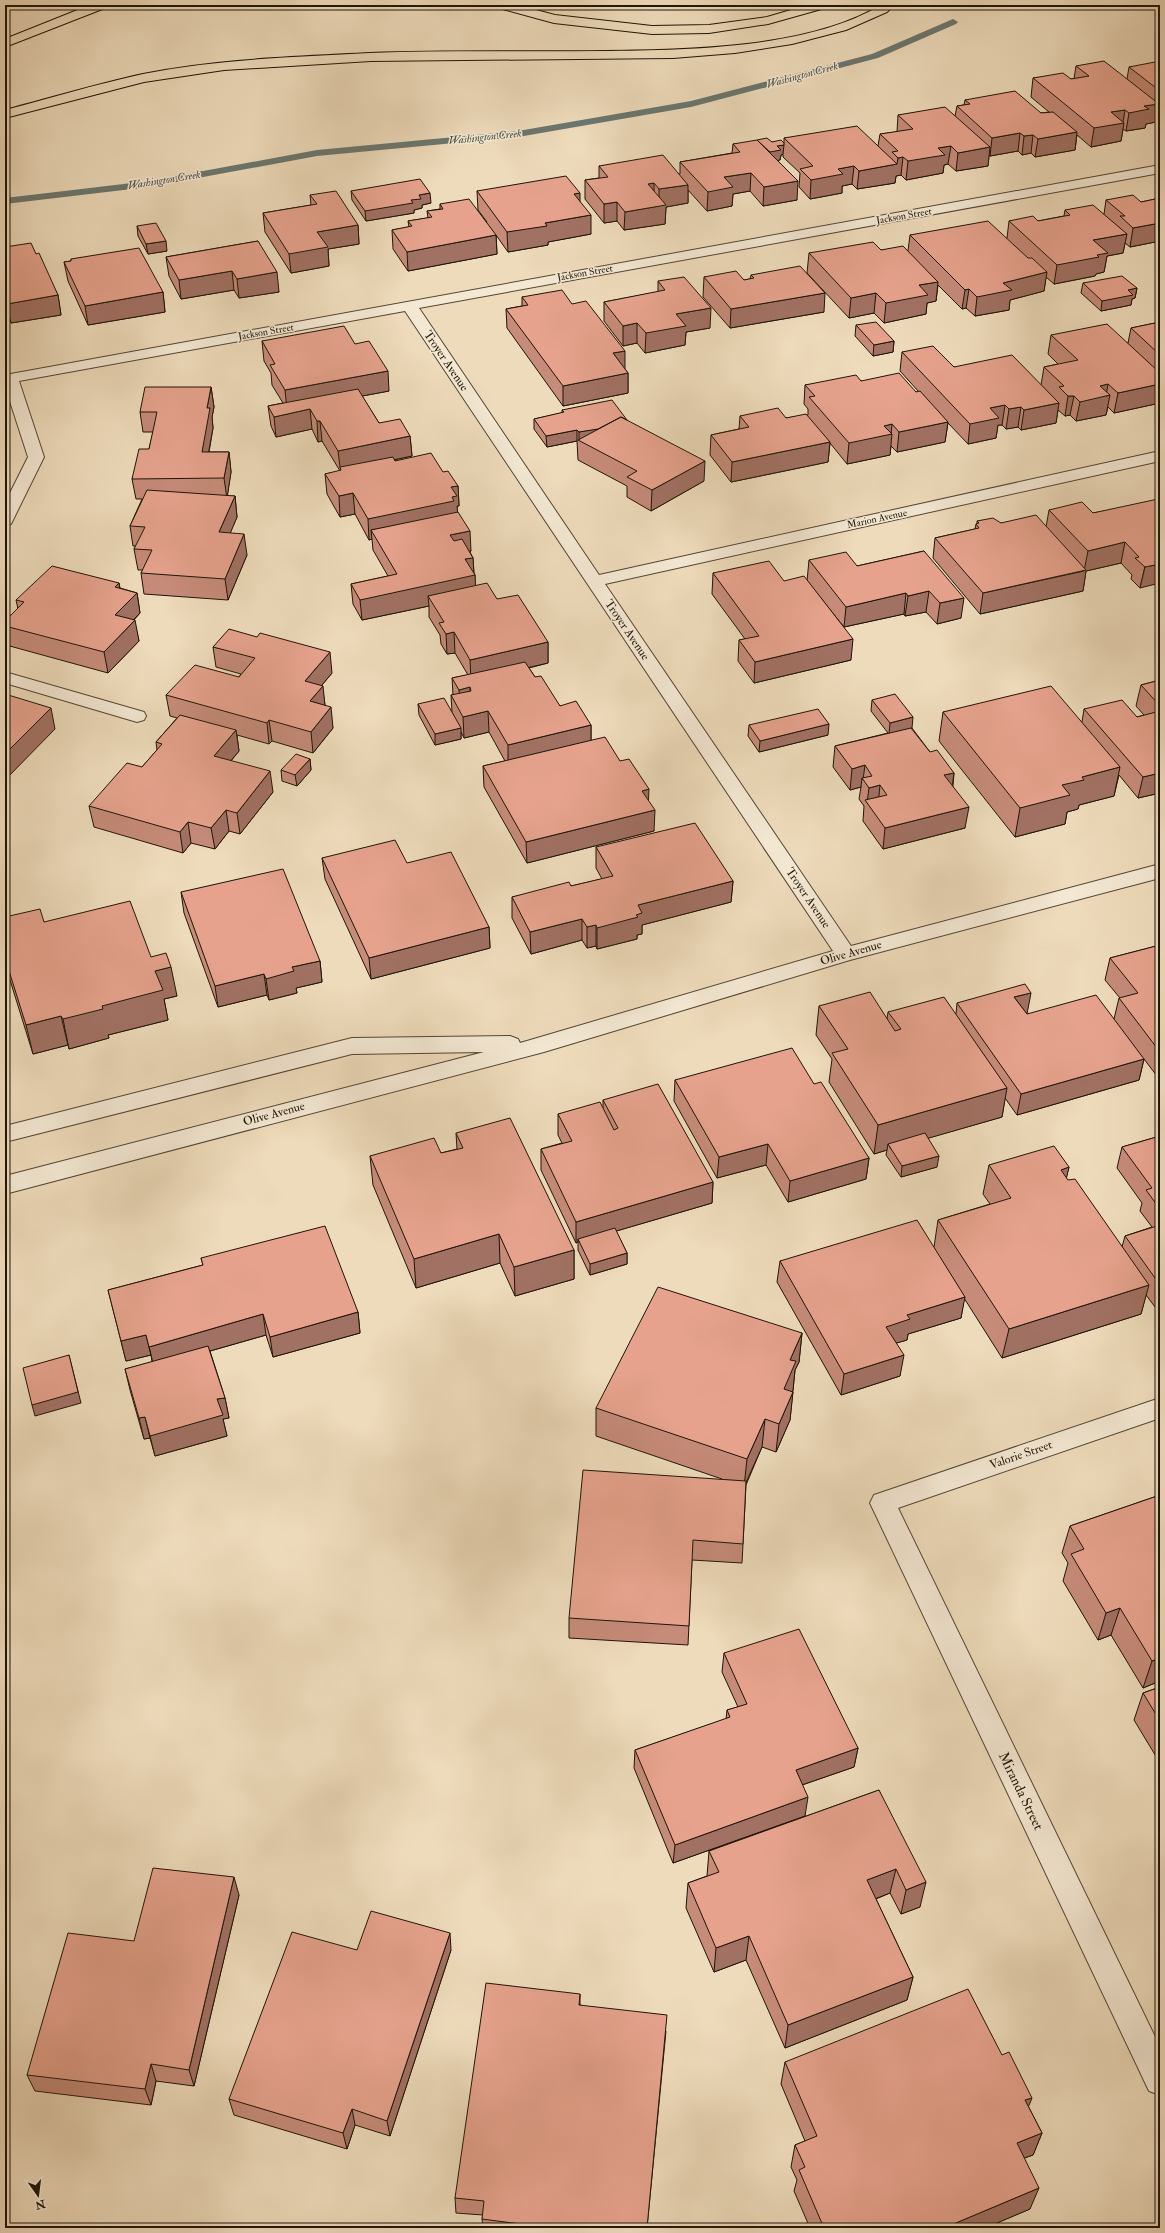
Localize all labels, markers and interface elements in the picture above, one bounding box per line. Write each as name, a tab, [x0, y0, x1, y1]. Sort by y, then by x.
water label: Washington Creek	[765, 59, 840, 91]
water label: Washington Creek	[448, 127, 523, 147]
water label: Washington Creek	[127, 168, 202, 192]
street label: Jackson Street	[874, 205, 934, 228]
street label: Jackson Street	[555, 262, 615, 285]
street label: Jackson Street	[236, 321, 296, 344]
street label: Troyer Avenue	[420, 328, 472, 394]
street label: Marion Avenue	[846, 507, 908, 531]
street label: Troyer Avenue	[601, 597, 653, 663]
street label: Troyer Avenue	[782, 865, 834, 931]
street label: Olive Avenue	[819, 937, 883, 969]
street label: Olive Avenue	[241, 1099, 307, 1129]
street label: Valorie Street	[988, 1437, 1054, 1473]
street label: Miranda Street	[995, 1749, 1047, 1833]
north arrow	[18, 2175, 58, 2215]
text: N	[33, 2196, 48, 2212]

